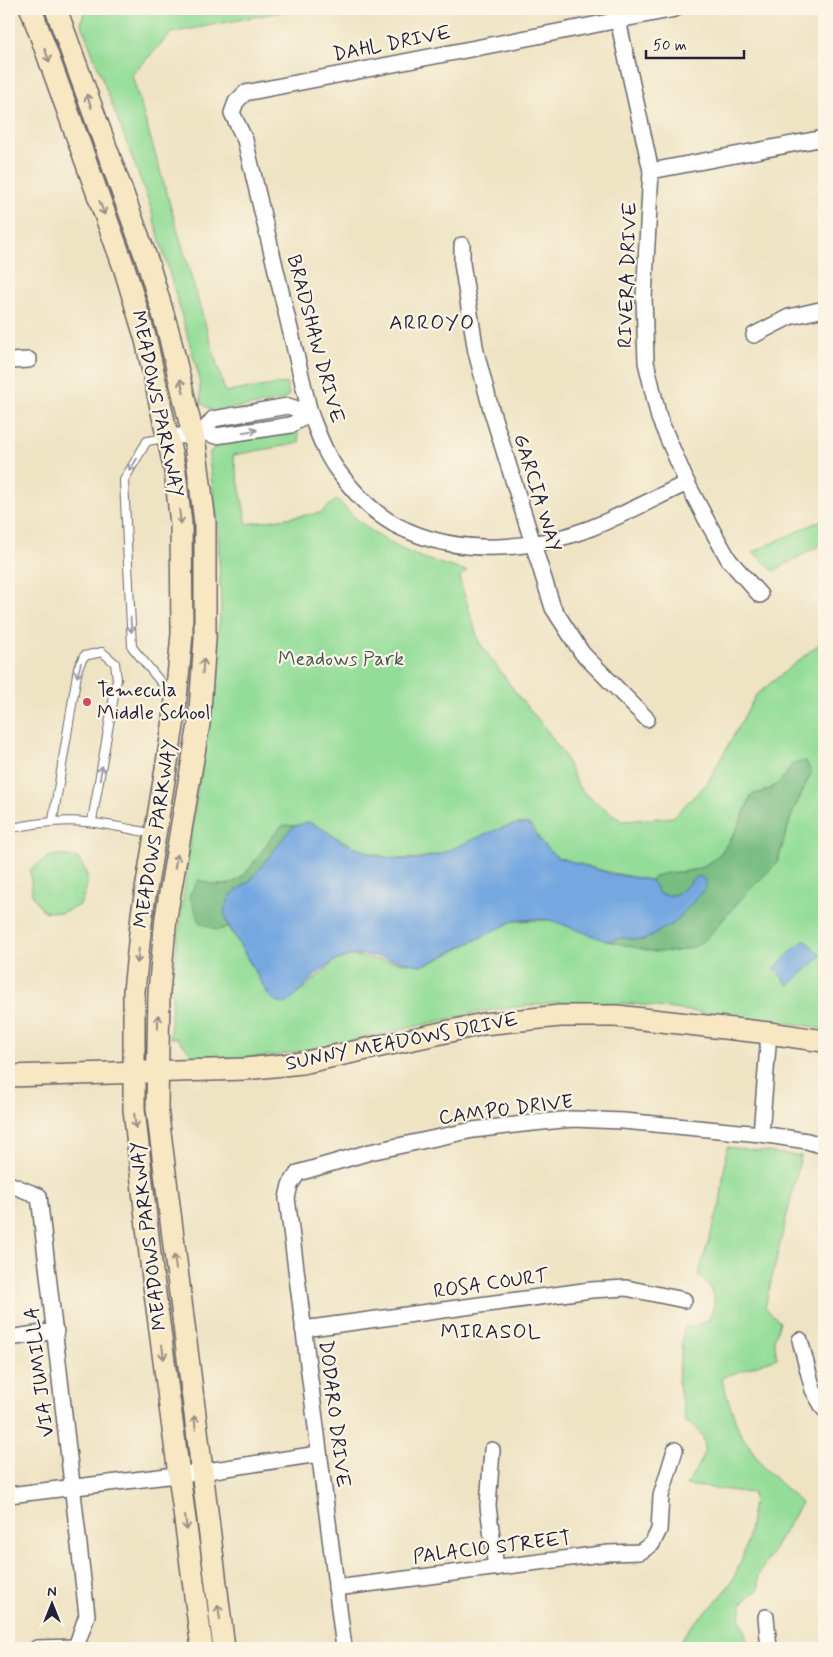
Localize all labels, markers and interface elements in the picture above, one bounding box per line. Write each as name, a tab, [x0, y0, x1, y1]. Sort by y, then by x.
street label: DAHL DRIVE	[331, 19, 453, 69]
scale bar	[646, 28, 743, 60]
text: 50 m	[653, 36, 687, 56]
one-way arrow	[43, 47, 52, 62]
one-way arrow	[84, 94, 93, 109]
one-way arrow	[98, 199, 107, 215]
street label: RIVERA DRIVE	[612, 201, 644, 349]
street label: BRADSHAW DRIVE	[280, 252, 350, 426]
street label: MEADOWS PARKWAY	[124, 308, 190, 500]
district label: ARROYO	[389, 309, 475, 337]
one-way arrow	[177, 379, 186, 395]
one-way arrow	[242, 426, 258, 436]
street label: GARCIA WAY	[506, 431, 568, 555]
one-way arrow	[127, 458, 137, 472]
one-way arrow	[175, 509, 185, 525]
one-way arrow	[126, 617, 135, 633]
park label: Meadows Park	[278, 646, 404, 673]
one-way arrow	[198, 658, 207, 674]
one-way arrow	[74, 662, 83, 678]
place label: Temecula Middle School	[97, 677, 210, 727]
marker: Temecula Middle School	[81, 696, 93, 708]
street label: MEADOWS PARKWAY	[128, 738, 184, 930]
one-way arrow	[96, 766, 106, 782]
one-way arrow	[171, 854, 181, 870]
one-way arrow	[133, 948, 143, 964]
street label: SUNNY MEADOWS DRIVE	[283, 1006, 521, 1078]
one-way arrow	[153, 1015, 163, 1031]
street label: CAMPO DRIVE	[437, 1088, 575, 1132]
one-way arrow	[130, 1112, 140, 1128]
street label: MEADOWS PARKWAY	[124, 1140, 174, 1332]
one-way arrow	[170, 1254, 180, 1270]
street label: ROSA COURT	[432, 1262, 552, 1305]
street label: VIA JUMILLA	[19, 1305, 61, 1439]
district label: MIRASOL	[440, 1318, 542, 1346]
street label: DODARO DRIVE	[312, 1339, 356, 1489]
one-way arrow	[158, 1343, 168, 1359]
one-way arrow	[190, 1416, 200, 1432]
one-way arrow	[181, 1515, 191, 1531]
street label: PALACIO STREET	[411, 1525, 573, 1571]
north arrow	[28, 1580, 78, 1630]
text: N	[47, 1583, 57, 1601]
one-way arrow	[214, 1604, 224, 1620]

